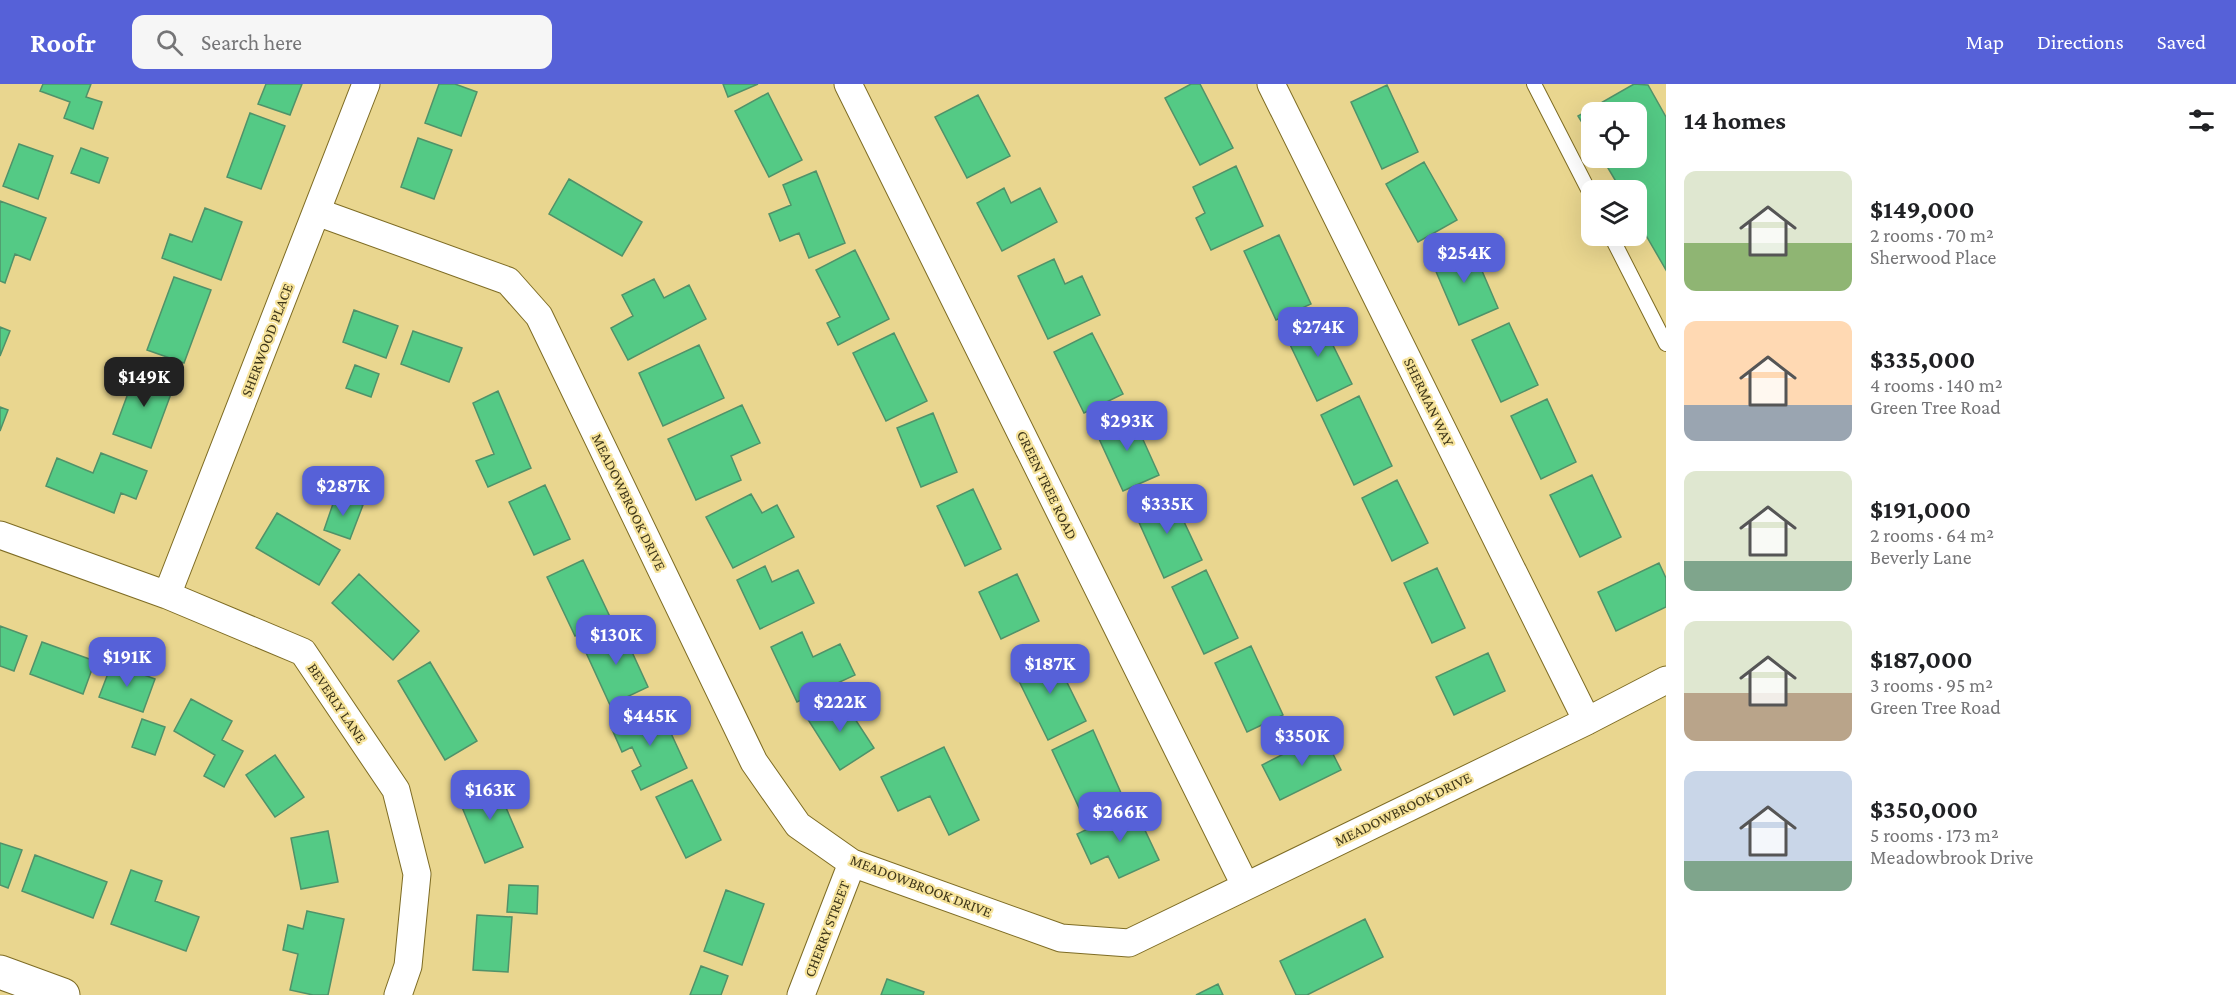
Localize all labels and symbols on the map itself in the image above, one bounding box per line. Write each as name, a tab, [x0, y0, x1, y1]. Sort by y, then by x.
pin: $254K	[1422, 233, 1506, 284]
street label: SHERWOOD PLACE	[238, 281, 296, 399]
pin: $274K	[1276, 307, 1360, 358]
street label: SHERMAN WAY	[1401, 355, 1457, 449]
pin: $149K	[102, 357, 186, 408]
pin: $293K	[1085, 401, 1169, 452]
street label: GREEN TREE ROAD	[1014, 428, 1080, 542]
street label: MEADOWBROOK DRIVE	[589, 431, 669, 573]
pin: $287K	[301, 466, 385, 517]
pin: $335K	[1125, 484, 1209, 535]
pin: $130K	[574, 615, 658, 666]
pin: $191K	[85, 637, 169, 688]
pin: $187K	[1008, 644, 1092, 695]
street label: BEVERLY LANE	[304, 660, 370, 746]
pin: $222K	[798, 682, 882, 733]
pin: $445K	[608, 696, 692, 747]
pin: $350K	[1260, 716, 1344, 767]
street label: MEADOWBROOK DRIVE	[1332, 769, 1474, 849]
pin: $163K	[448, 770, 532, 821]
pin: $266K	[1078, 792, 1162, 843]
street label: MEADOWBROOK DRIVE	[848, 852, 994, 920]
street label: CHERRY STREET	[801, 879, 853, 979]

